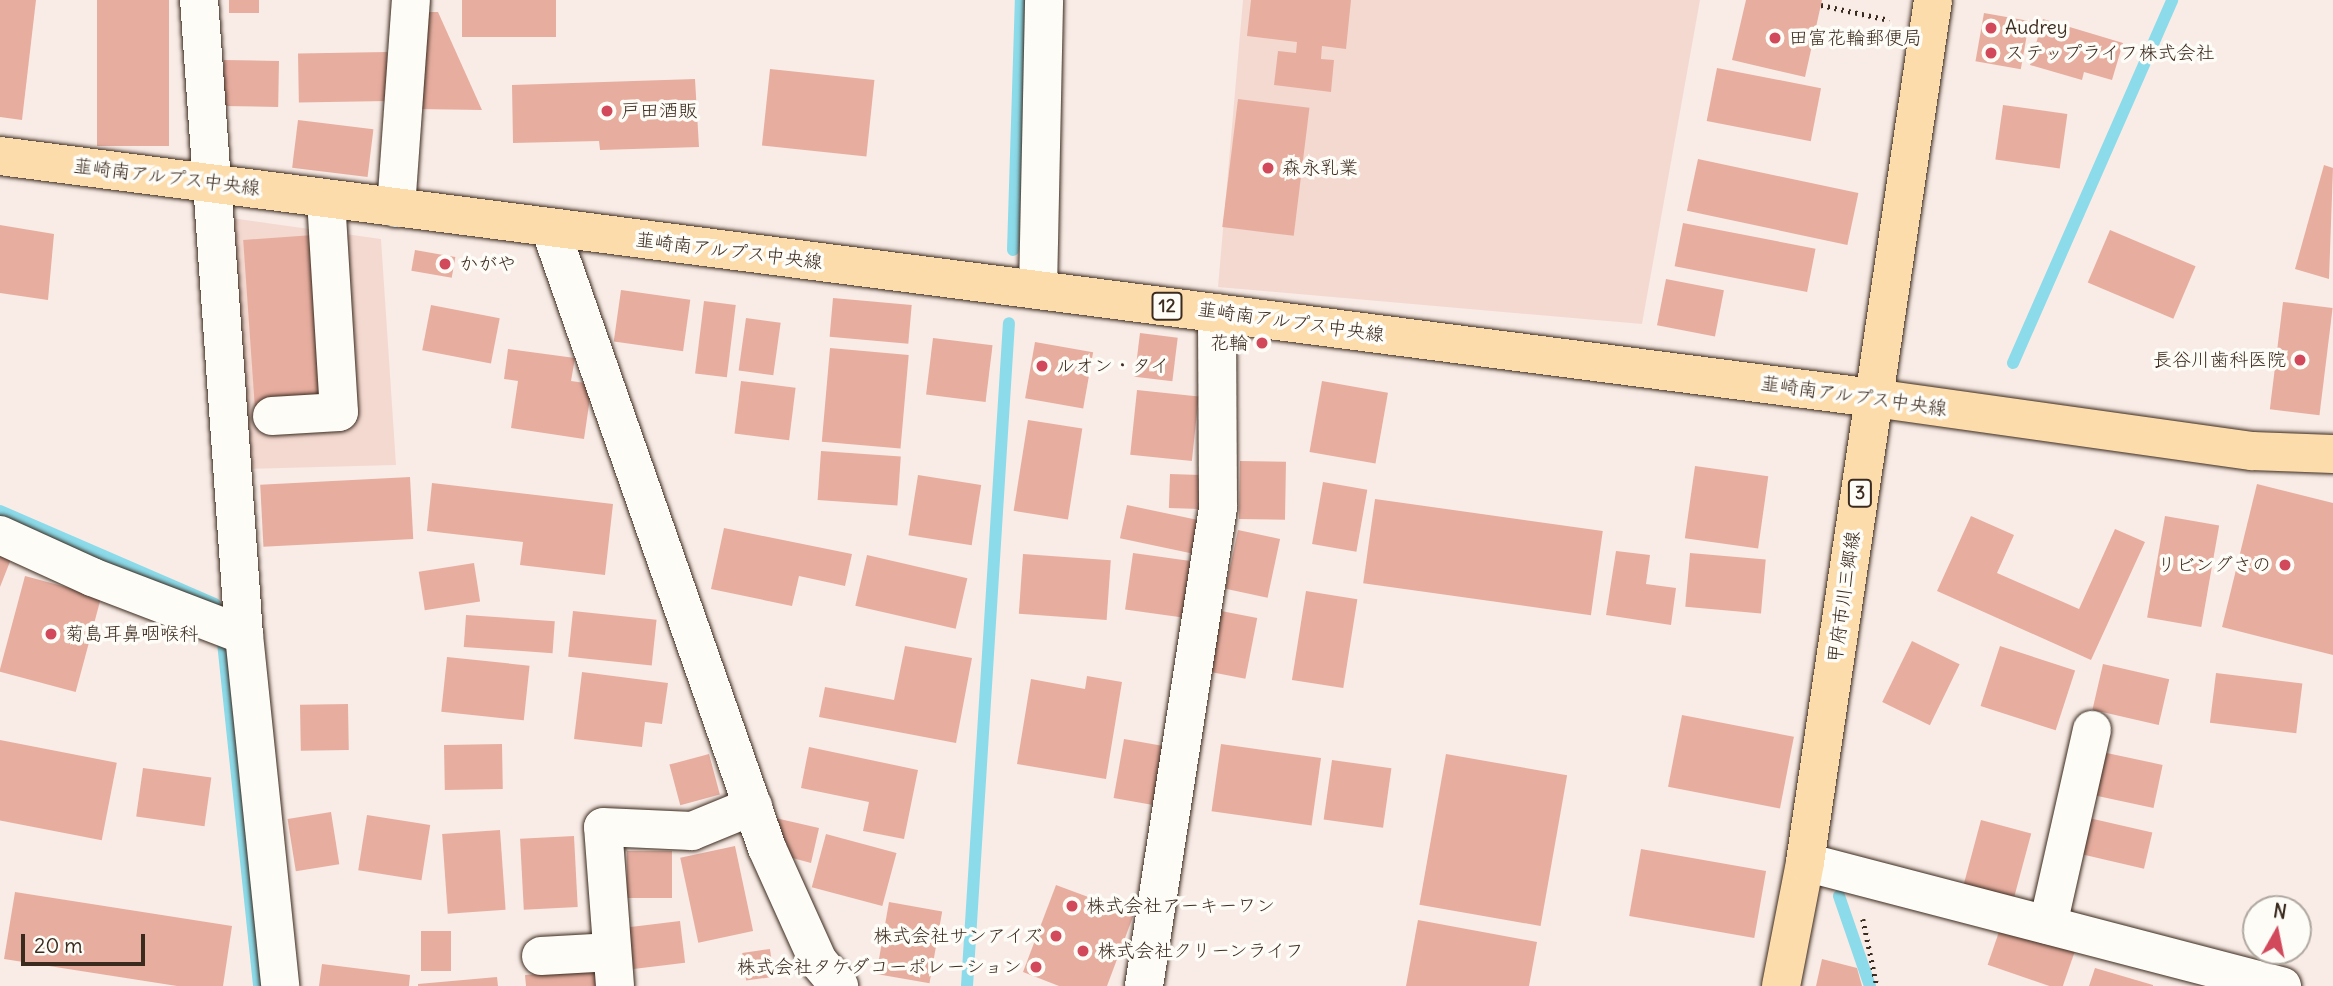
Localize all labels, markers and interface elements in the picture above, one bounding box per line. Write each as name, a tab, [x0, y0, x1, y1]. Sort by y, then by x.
place label: Audrey	[2005, 17, 2068, 39]
marker: Audrey	[1983, 20, 1999, 36]
place label: 田富花輪郵便局	[1789, 27, 1922, 49]
marker: 田富花輪郵便局	[1767, 30, 1783, 46]
place label: ステップライフ株式会社	[2005, 42, 2214, 64]
marker: ステップライフ株式会社	[1983, 45, 1999, 61]
place label: 戸田酒販	[621, 100, 697, 122]
marker: 戸田酒販	[599, 103, 615, 119]
street label: 韮崎南アルプス中央線	[71, 154, 263, 200]
place label: 森永乳業	[1282, 157, 1358, 179]
marker: 森永乳業	[1260, 160, 1276, 176]
street label: 韮崎南アルプス中央線	[633, 228, 825, 274]
place label: かがや	[459, 253, 516, 275]
marker: かがや	[437, 256, 453, 272]
road number: 12	[1151, 292, 1183, 320]
street label: 韮崎南アルプス中央線	[1195, 297, 1387, 347]
place label: 花輪	[1210, 332, 1248, 354]
marker: 花輪	[1254, 335, 1270, 351]
place label: 長谷川歯科医院	[2153, 349, 2286, 371]
marker: 長谷川歯科医院	[2292, 352, 2308, 368]
place label: ルオン・タイ	[1056, 355, 1170, 377]
marker: ルオン・タイ	[1034, 358, 1050, 374]
street label: 韮崎南アルプス中央線	[1758, 371, 1950, 421]
road number: 3	[1848, 478, 1872, 508]
street label: 甲府市川三郷線	[1823, 530, 1865, 664]
place label: リビングさの	[2157, 554, 2271, 576]
marker: リビングさの	[2277, 557, 2293, 573]
place label: 菊島耳鼻咽喉科	[65, 623, 198, 645]
marker: 菊島耳鼻咽喉科	[43, 626, 59, 642]
place label: 株式会社アーキーワン	[1086, 895, 1275, 917]
north arrow	[2242, 895, 2312, 965]
marker: 株式会社アーキーワン	[1064, 898, 1080, 914]
text: N	[2272, 898, 2288, 924]
scale bar	[24, 920, 149, 964]
place label: 株式会社サンアイズ	[871, 925, 1042, 947]
marker: 株式会社サンアイズ	[1048, 928, 1064, 944]
text: 20 m	[34, 932, 83, 959]
place label: 株式会社クリーンライフ	[1097, 940, 1306, 962]
marker: 株式会社クリーンライフ	[1075, 943, 1091, 959]
place label: 株式会社タケダコーポレーション	[736, 956, 1022, 978]
marker: 株式会社タケダコーポレーション	[1028, 959, 1044, 975]

